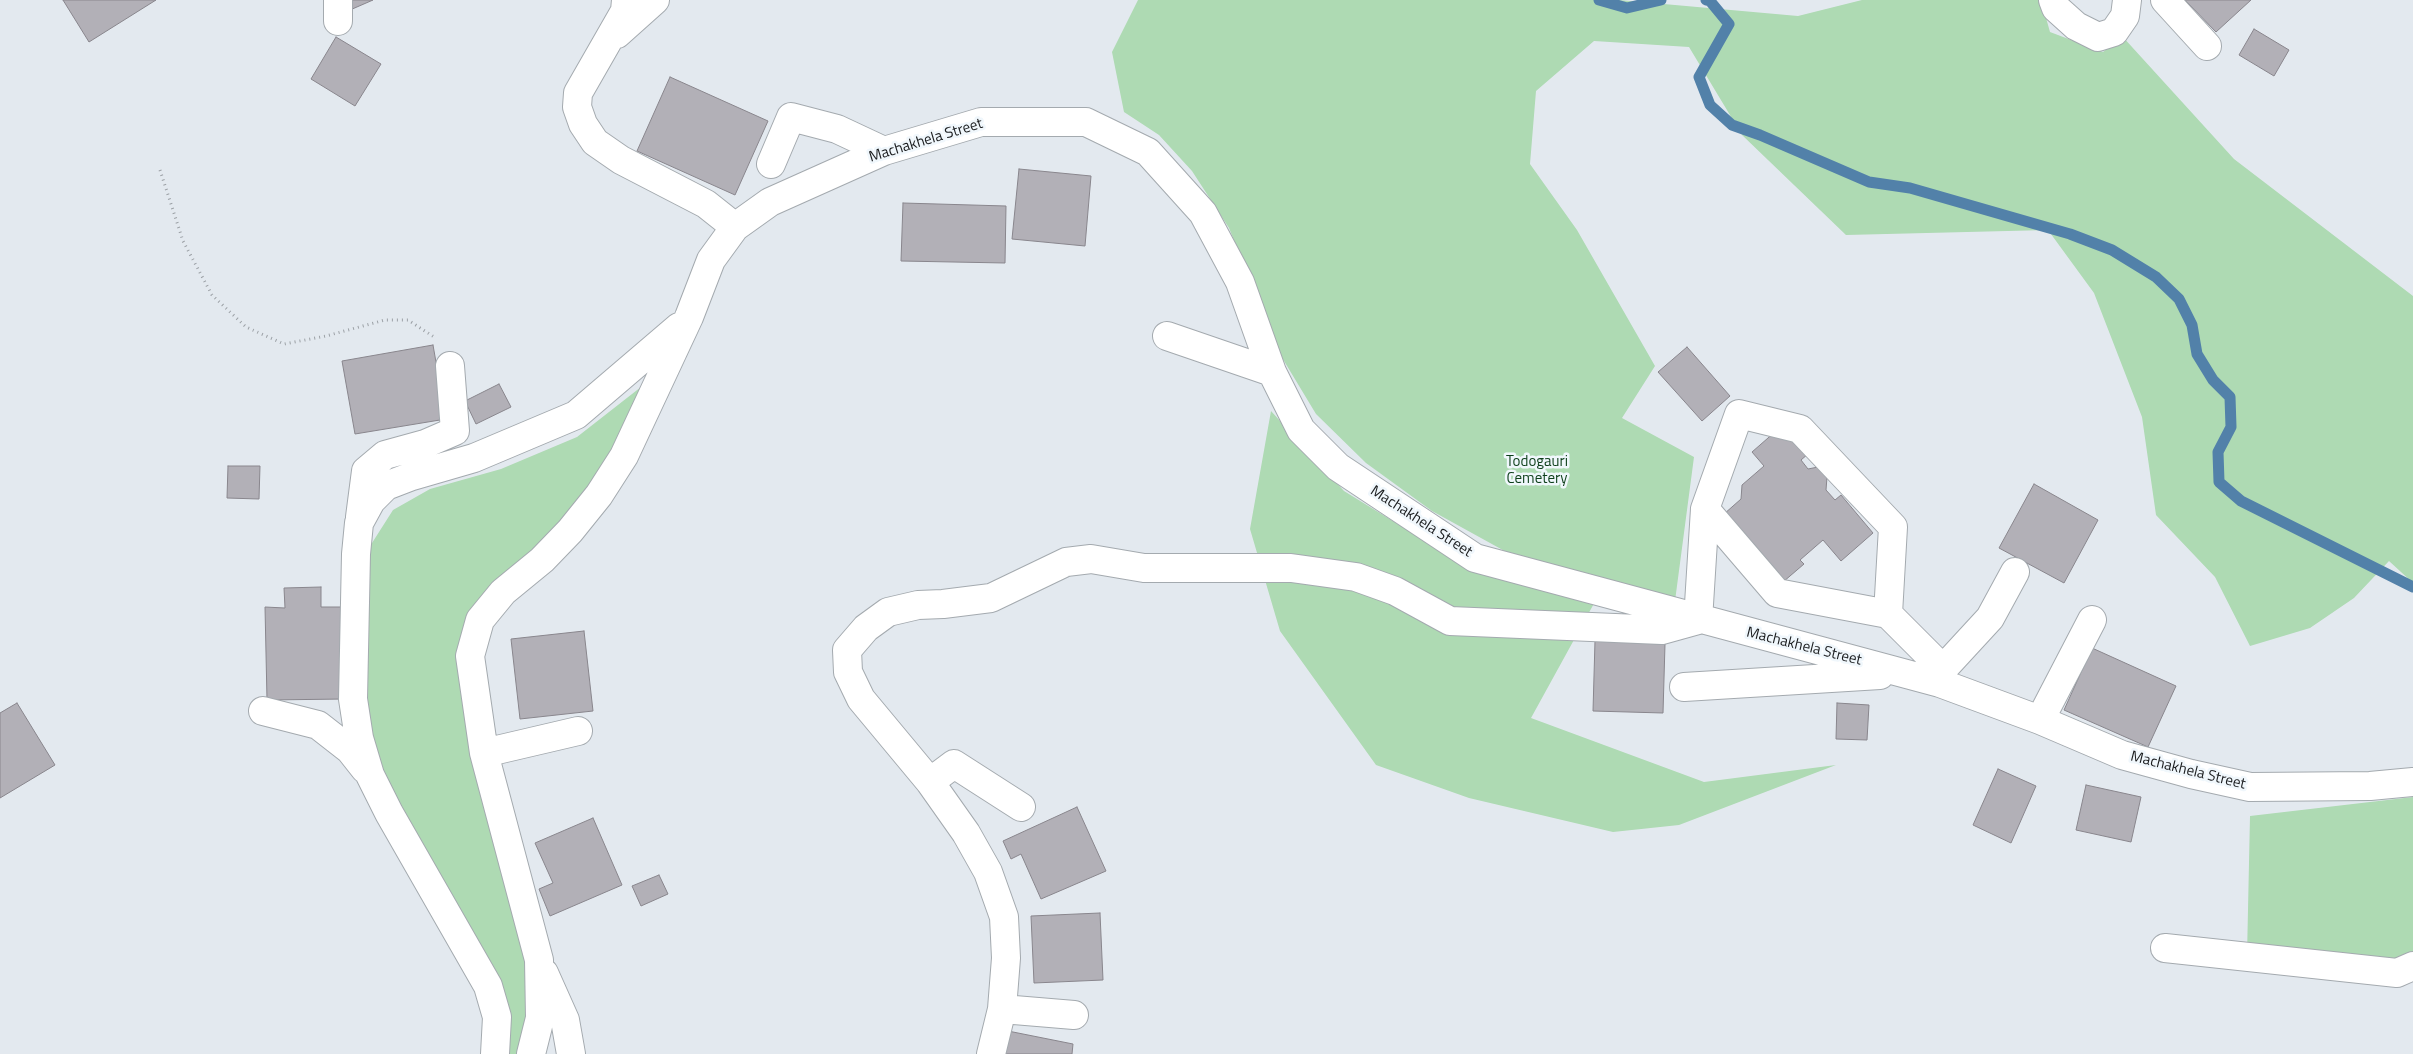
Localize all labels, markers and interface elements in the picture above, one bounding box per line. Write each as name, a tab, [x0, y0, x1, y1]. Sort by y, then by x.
street label: Machakhela Street	[867, 115, 985, 167]
park label: Todogauri Cemetery	[1506, 453, 1568, 488]
street label: Machakhela Street	[1367, 482, 1475, 562]
street label: Machakhela Street	[1745, 624, 1863, 670]
street label: Machakhela Street	[2129, 748, 2247, 794]

